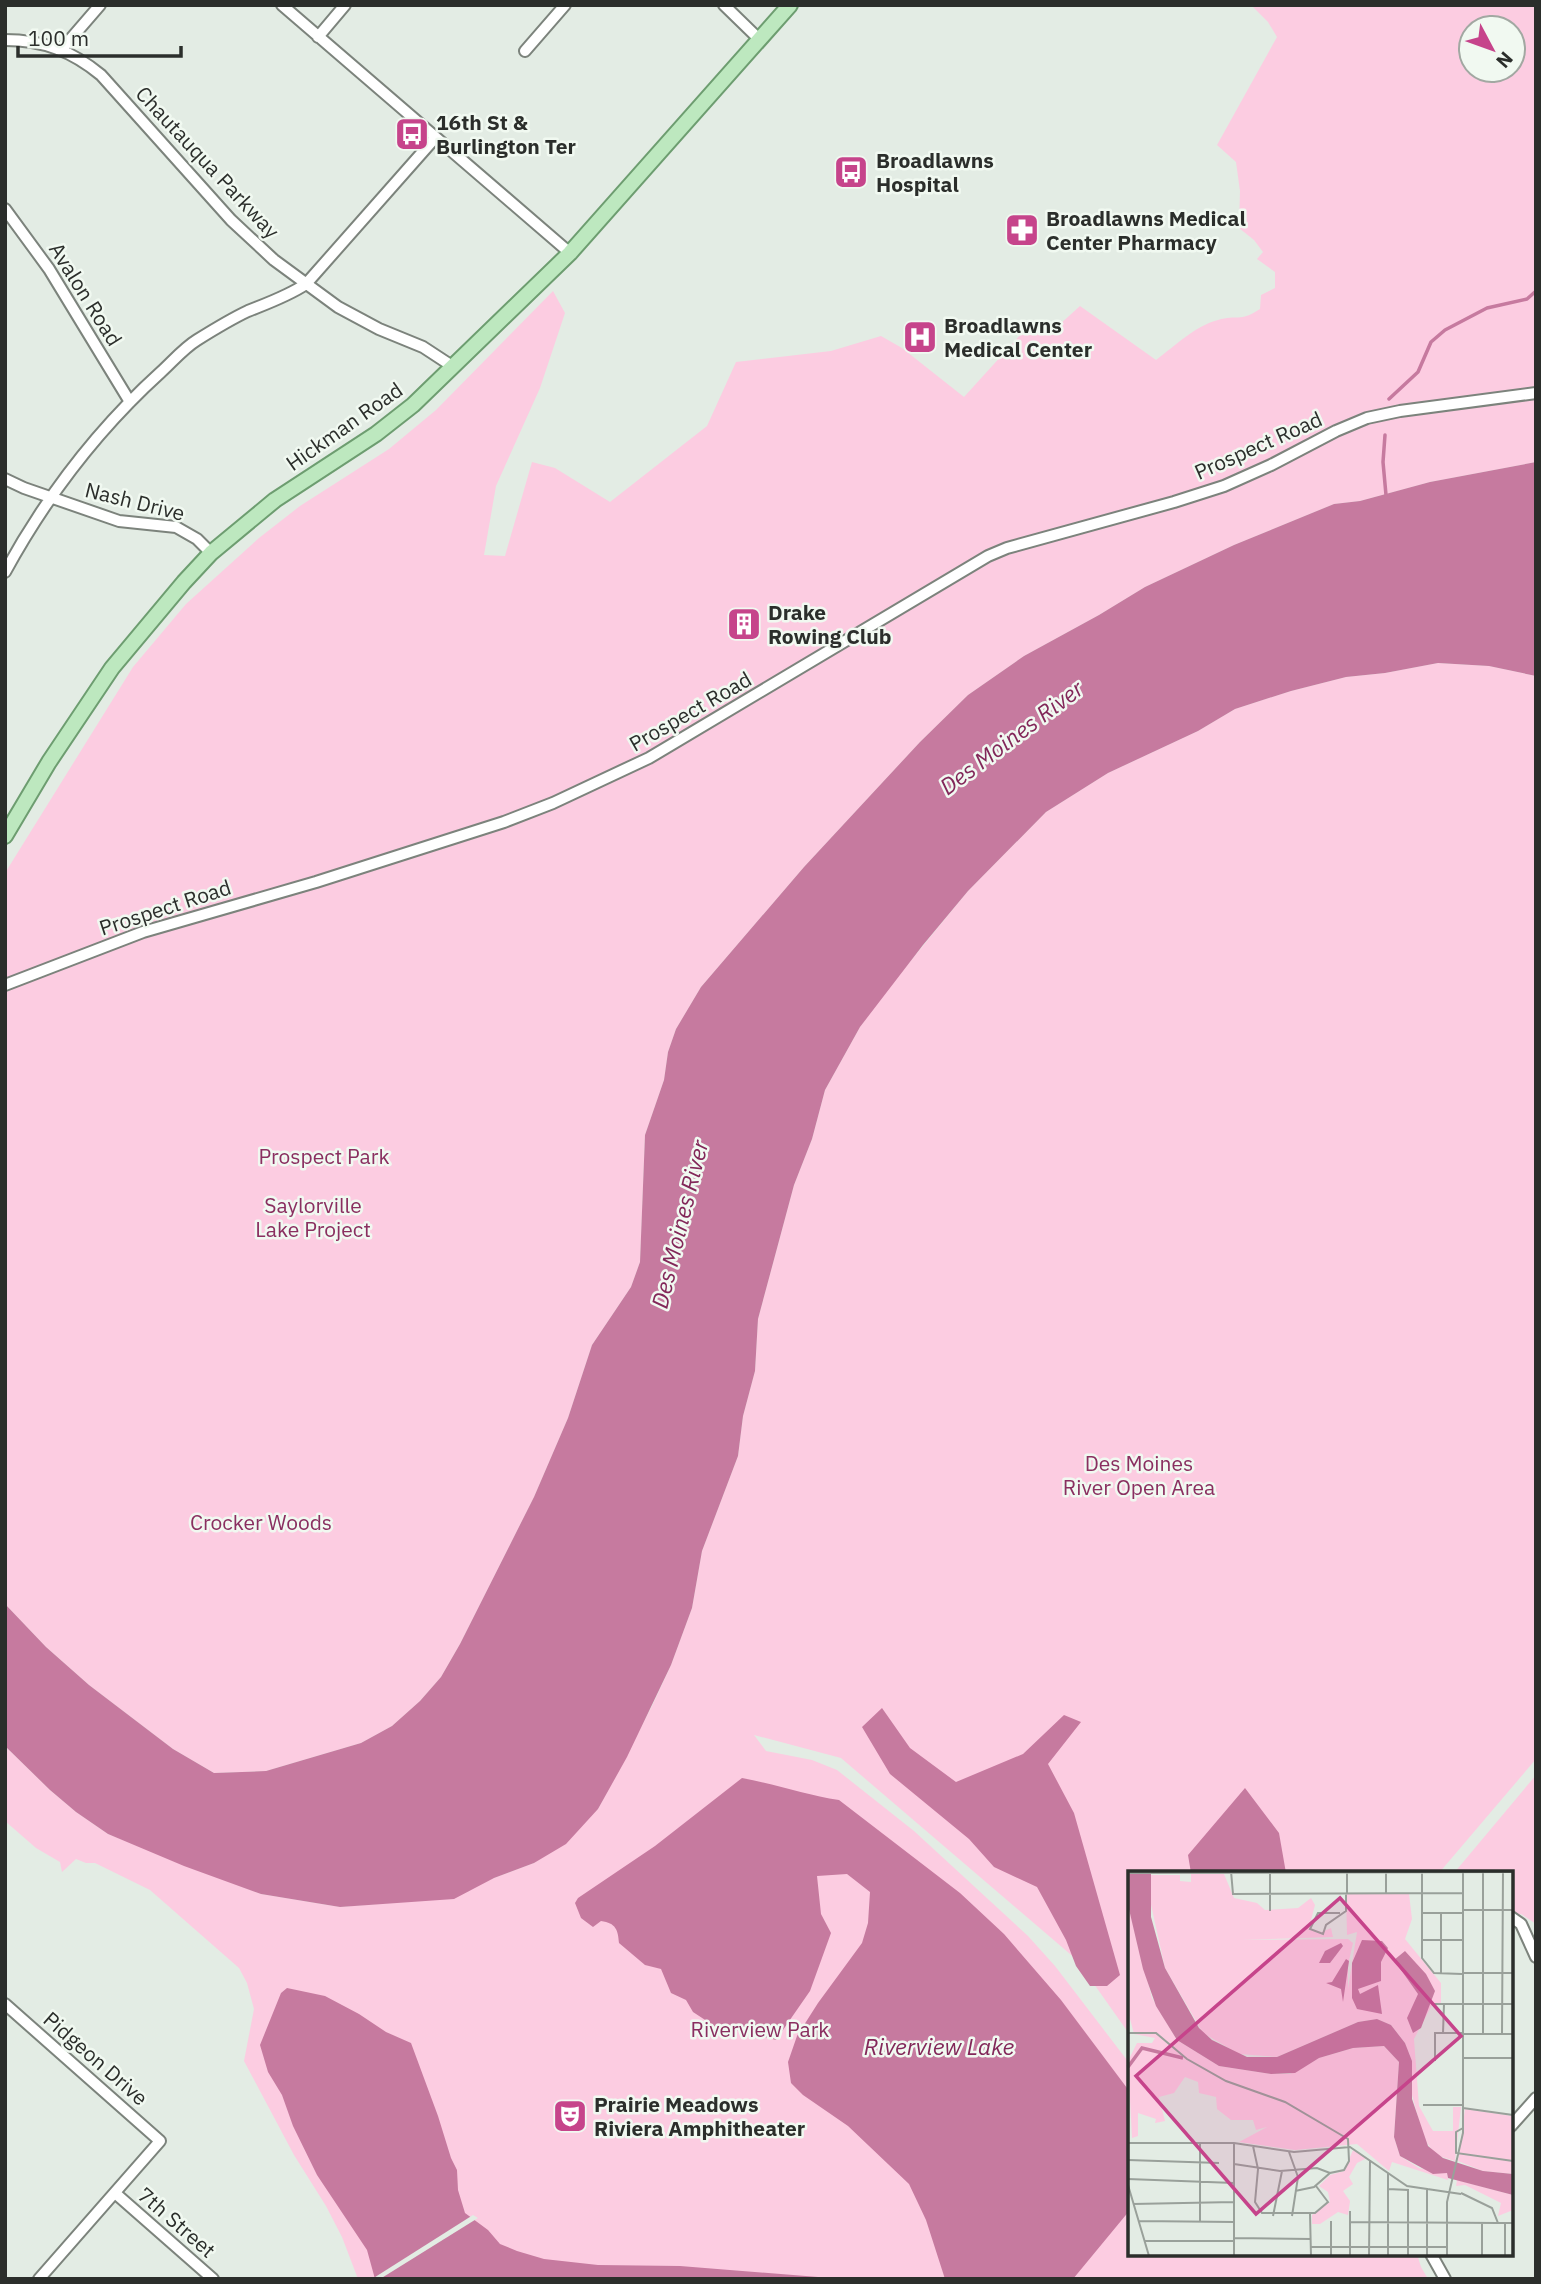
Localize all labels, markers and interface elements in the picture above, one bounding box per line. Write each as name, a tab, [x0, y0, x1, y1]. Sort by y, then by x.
scale bar	[18, 14, 180, 58]
north arrow	[1457, 14, 1527, 84]
text: 100 m	[28, 24, 89, 52]
text: N	[1491, 47, 1518, 73]
street label: Chautauqua Parkway	[130, 80, 286, 245]
place label: 16th St & Burlington Ter	[436, 108, 576, 160]
bus stop icon: 16th St & Burlington Ter	[393, 115, 431, 153]
place label: Broadlawns Hospital	[876, 146, 994, 198]
bus stop icon: Broadlawns Hospital	[832, 153, 870, 191]
place label: Broadlawns Medical Center Pharmacy	[1046, 204, 1246, 256]
pharmacy icon: Broadlawns Medical Center Pharmacy	[1003, 211, 1041, 249]
street label: Avalon Road	[43, 237, 129, 351]
place label: Broadlawns Medical Center	[944, 311, 1093, 363]
hospital icon: Broadlawns Medical Center	[901, 318, 939, 356]
street label: Hickman Road	[280, 375, 408, 477]
street label: Prospect Road	[1190, 404, 1326, 486]
street label: Nash Drive	[82, 475, 188, 527]
place label: Drake Rowing Club	[768, 598, 892, 650]
building icon: Drake Rowing Club	[725, 605, 763, 643]
street label: Prospect Road	[624, 665, 756, 757]
water label: Des Moines River	[933, 673, 1089, 801]
street label: Prospect Road	[96, 873, 234, 941]
water label: Des Moines River	[644, 1136, 715, 1311]
park label: Prospect Park	[258, 1142, 390, 1170]
park label: Saylorville Lake Project	[255, 1191, 371, 1243]
park label: Des Moines River Open Area	[1063, 1449, 1215, 1501]
park label: Crocker Woods	[190, 1508, 332, 1536]
inset map	[1128, 1871, 1513, 2256]
street label: Pidgeon Drive	[38, 2005, 154, 2111]
park label: Riverview Park	[691, 2015, 829, 2043]
water label: Riverview Lake	[864, 2031, 1015, 2061]
place label: Prairie Meadows Riviera Amphitheater	[594, 2090, 806, 2142]
theatre icon: Prairie Meadows Riviera Amphitheater	[551, 2097, 589, 2135]
street label: 7th Street	[132, 2180, 222, 2264]

